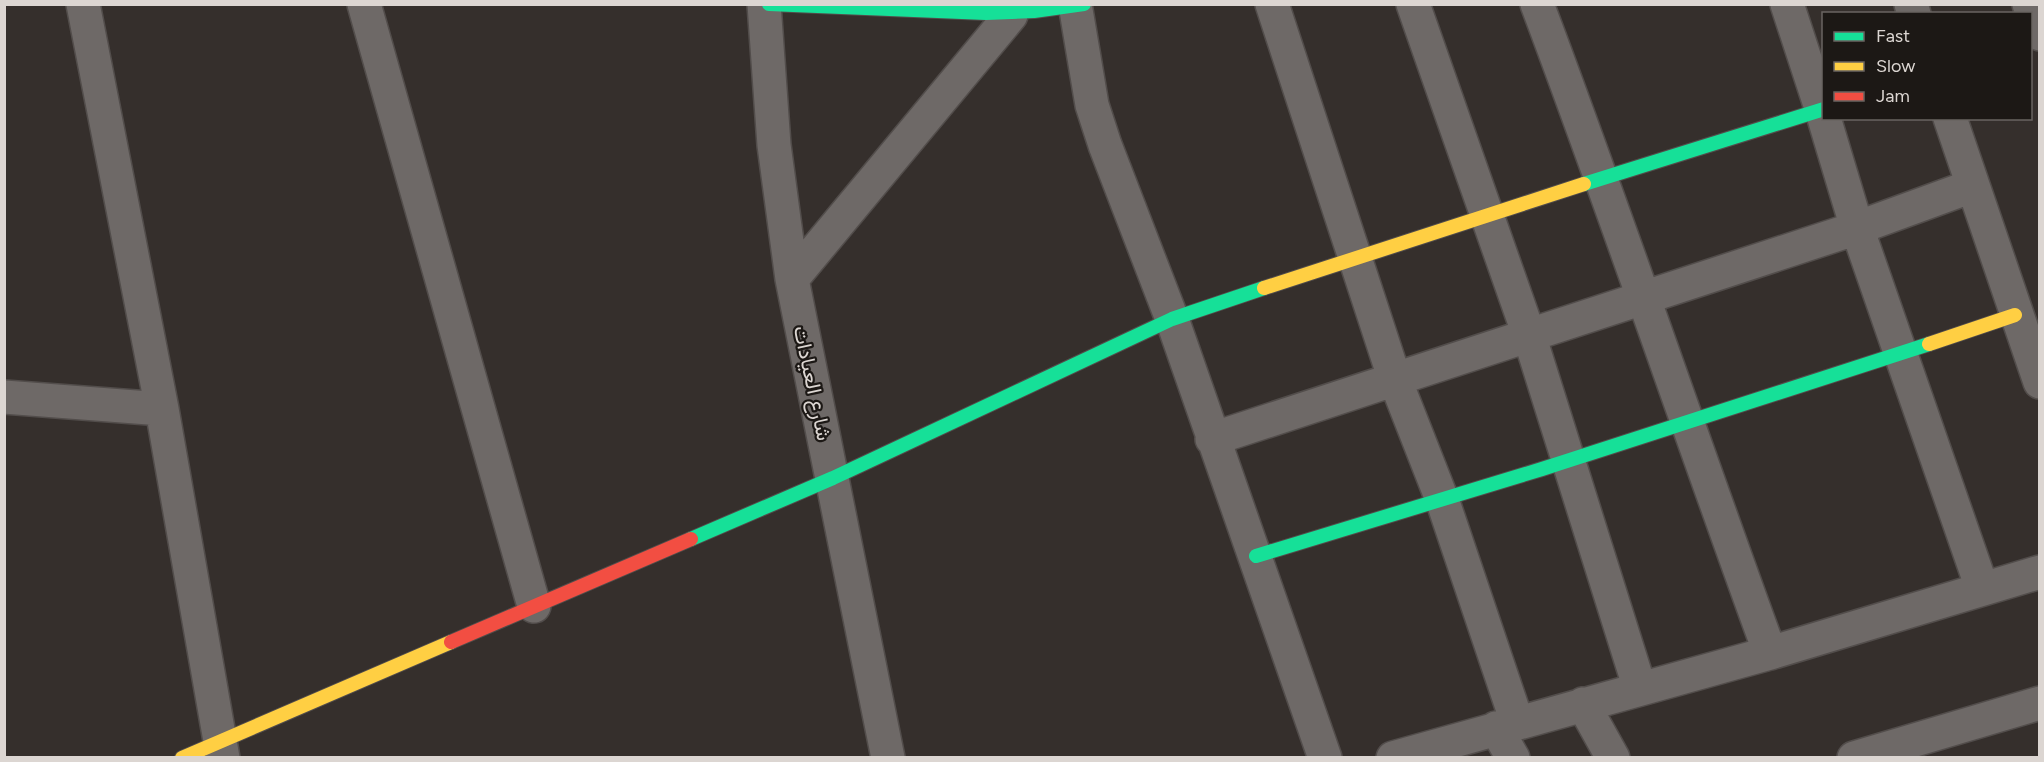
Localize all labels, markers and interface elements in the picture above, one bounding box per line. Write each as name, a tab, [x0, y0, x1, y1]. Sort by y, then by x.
legend	[1822, 12, 2032, 120]
text: Fast	[1876, 25, 1910, 47]
text: Slow	[1876, 55, 1915, 77]
text: Jam	[1876, 85, 1910, 107]
street label: شارع العيادات	[787, 323, 837, 443]

